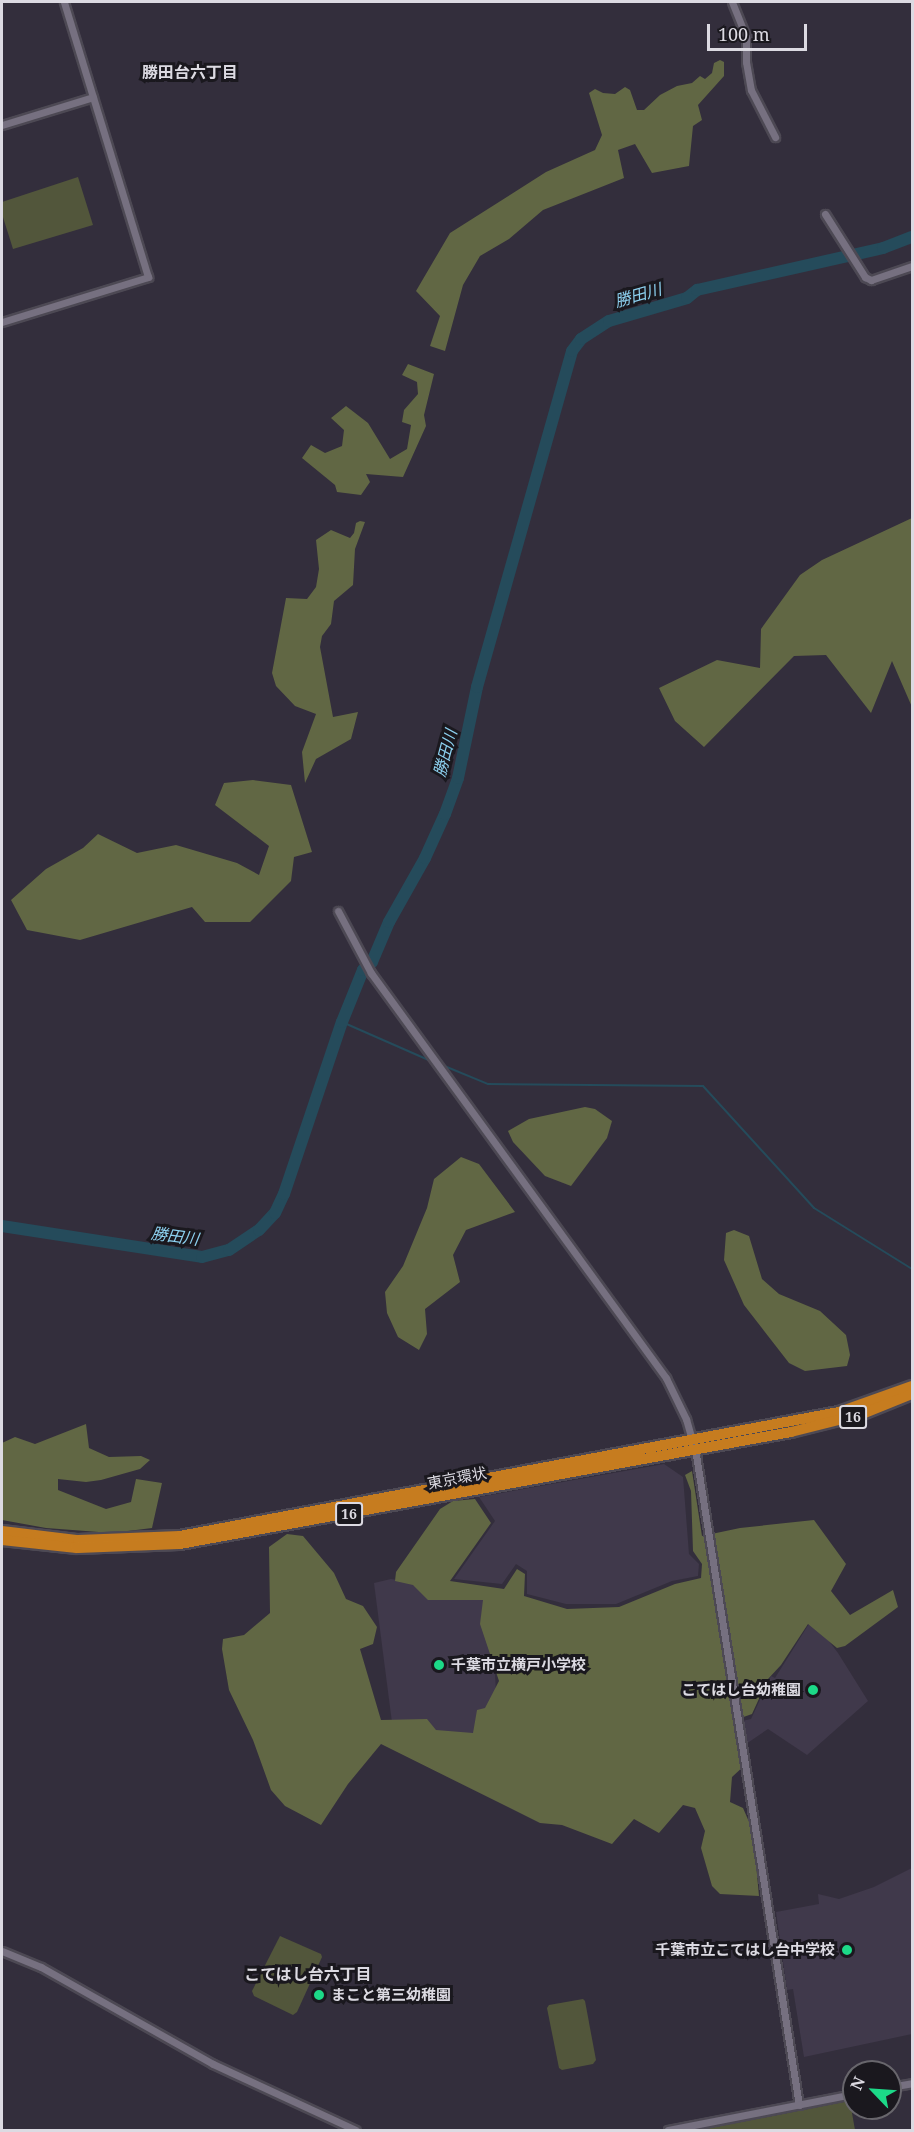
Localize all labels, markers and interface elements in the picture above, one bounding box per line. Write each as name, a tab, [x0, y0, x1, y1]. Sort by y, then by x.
scale bar	[710, 12, 810, 50]
text: 100 m	[718, 22, 770, 46]
district label: 勝田台六丁目	[142, 62, 238, 82]
water label: 勝田川	[612, 279, 664, 311]
water label: 勝田川	[430, 727, 460, 779]
water label: 勝田川	[150, 1223, 200, 1249]
road number: 16	[838, 1406, 868, 1428]
street label: 東京環状	[426, 1463, 488, 1493]
road number: 16	[334, 1503, 364, 1525]
place label: 千葉市立横戸小学校	[451, 1656, 586, 1674]
marker: 千葉市立横戸小学校	[432, 1658, 446, 1672]
place label: こてはし台幼稚園	[681, 1681, 801, 1699]
marker: こてはし台幼稚園	[806, 1683, 820, 1697]
place label: 千葉市立こてはし台中学校	[655, 1941, 835, 1959]
marker: 千葉市立こてはし台中学校	[840, 1943, 854, 1957]
district label: こてはし台六丁目	[244, 1964, 372, 1984]
place label: まこと第三幼稚園	[331, 1986, 451, 2004]
marker: まこと第三幼稚園	[312, 1988, 326, 2002]
north arrow	[842, 2060, 902, 2120]
text: N	[845, 2073, 870, 2094]

